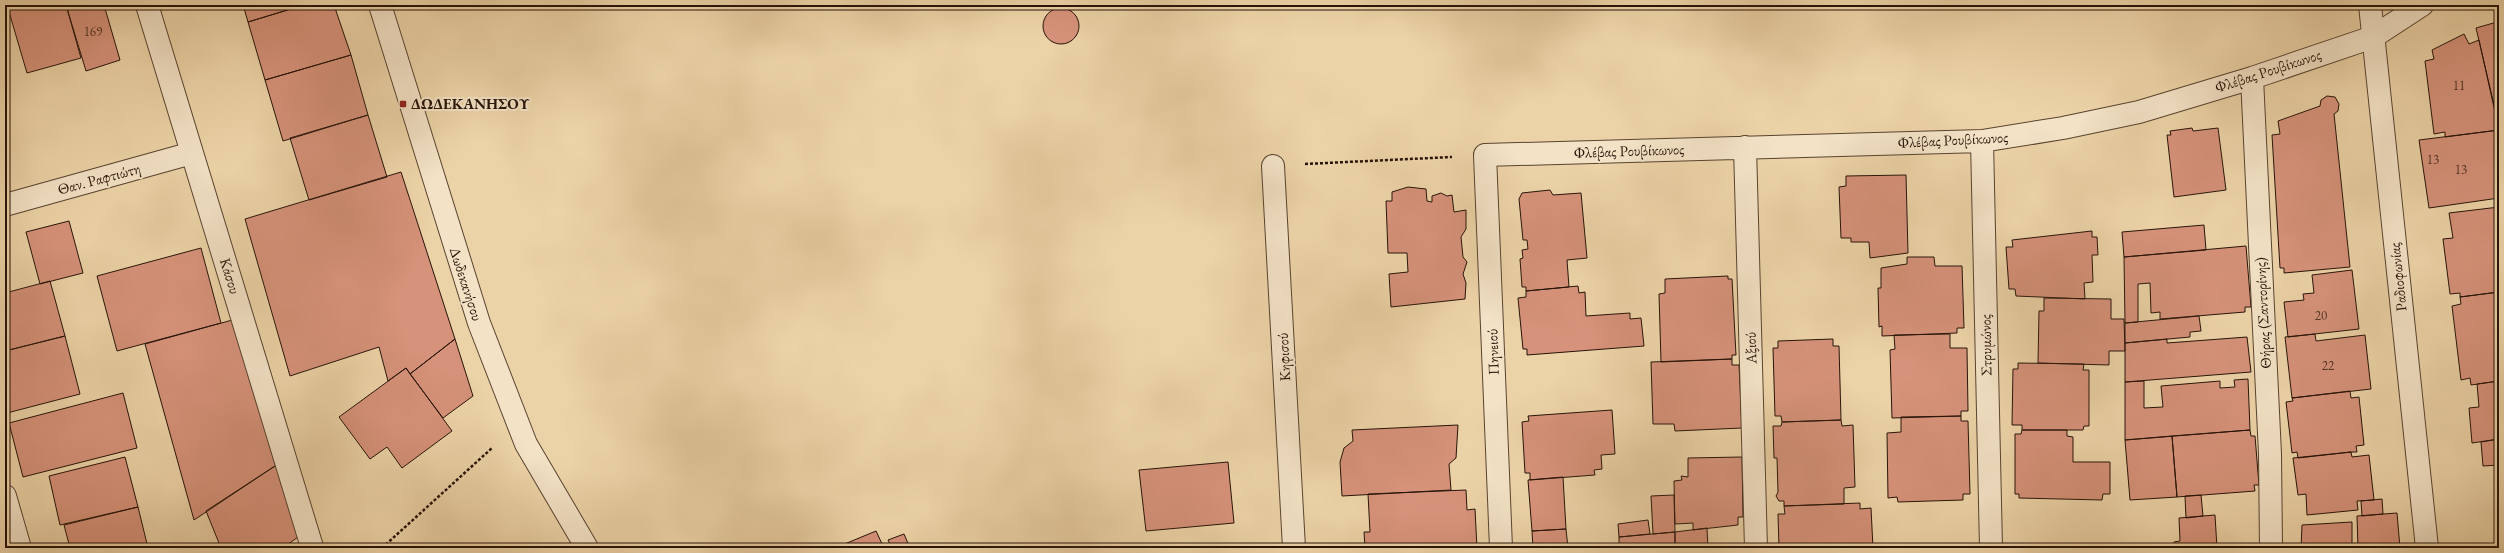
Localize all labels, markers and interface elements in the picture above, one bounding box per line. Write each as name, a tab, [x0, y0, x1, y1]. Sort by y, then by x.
house number: 169	[84, 23, 103, 40]
street label: Φλέβας Ρουβίκωνος	[2212, 44, 2323, 97]
house number: 11	[2453, 77, 2465, 94]
place label: ΔΩΔΕΚΑΝΗΣΟΥ	[411, 94, 530, 113]
marker: ΔΩΔΕΚΑΝΗΣΟΥ	[398, 99, 408, 109]
street label: Φλέβας Ρουβίκωνος	[1897, 127, 2009, 152]
street label: Φλέβας Ρουβίκωνος	[1573, 139, 1685, 162]
house number: 13	[2427, 151, 2439, 168]
street label: Θαν. Ραφτιώτη	[55, 158, 142, 199]
house number: 13	[2455, 161, 2467, 178]
street label: Ραδιοφωνίας	[2384, 242, 2411, 312]
street label: Δωδεκανήσου	[446, 245, 487, 323]
street label: Κάσου	[216, 256, 245, 296]
street label: Θήρας (Σαντορίνης)	[2250, 257, 2275, 369]
house number: 20	[2315, 307, 2327, 324]
street label: Στρυμώνος	[1975, 314, 1996, 376]
street label: Πηνειού	[1482, 328, 1503, 376]
street label: Κηφισού	[1273, 332, 1294, 382]
street label: Αξιού	[1740, 332, 1761, 365]
house number: 22	[2322, 357, 2335, 374]

